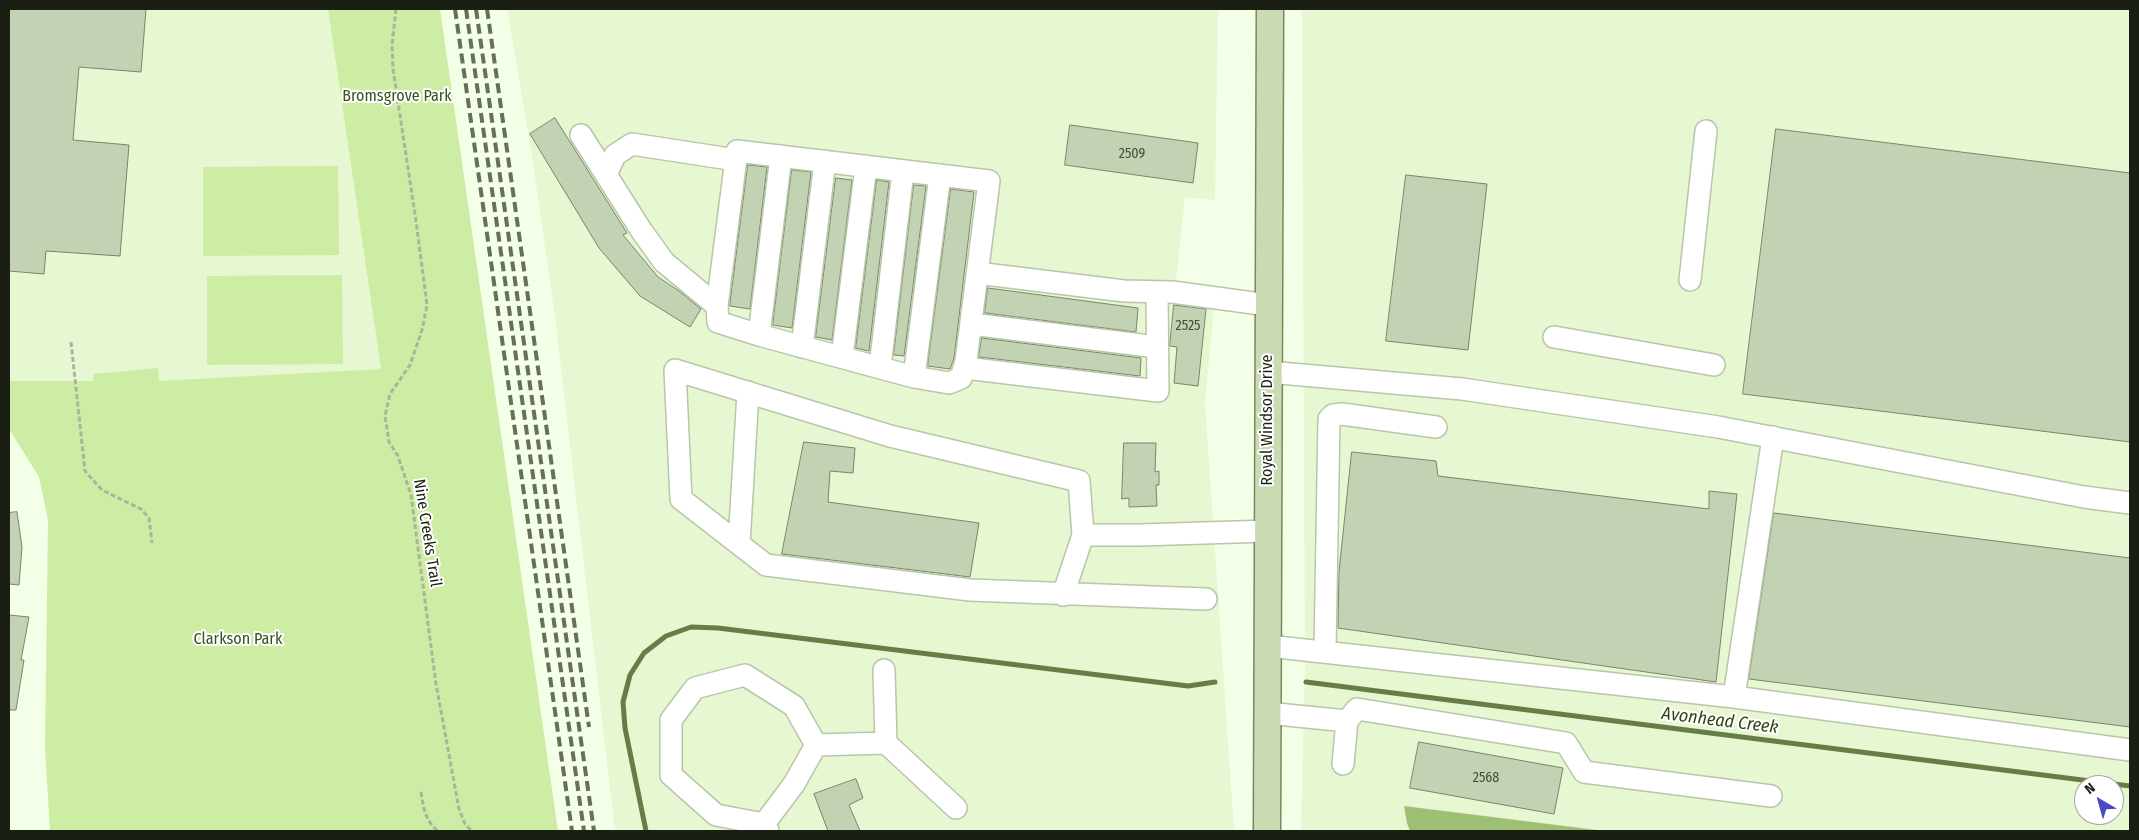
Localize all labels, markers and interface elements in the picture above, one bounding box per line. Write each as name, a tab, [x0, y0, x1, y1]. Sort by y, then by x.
park label: Bromsgrove Park	[342, 87, 452, 107]
house number: 2509	[1119, 146, 1145, 162]
house number: 2525	[1175, 318, 1201, 334]
street label: Royal Windsor Drive	[1258, 355, 1278, 485]
street label: Nine Creeks Trail	[409, 478, 445, 588]
park label: Clarkson Park	[194, 630, 282, 650]
water label: Avonhead Creek	[1660, 703, 1780, 739]
house number: 2568	[1473, 770, 1499, 786]
north arrow	[2074, 775, 2124, 825]
text: N	[2082, 779, 2099, 798]

